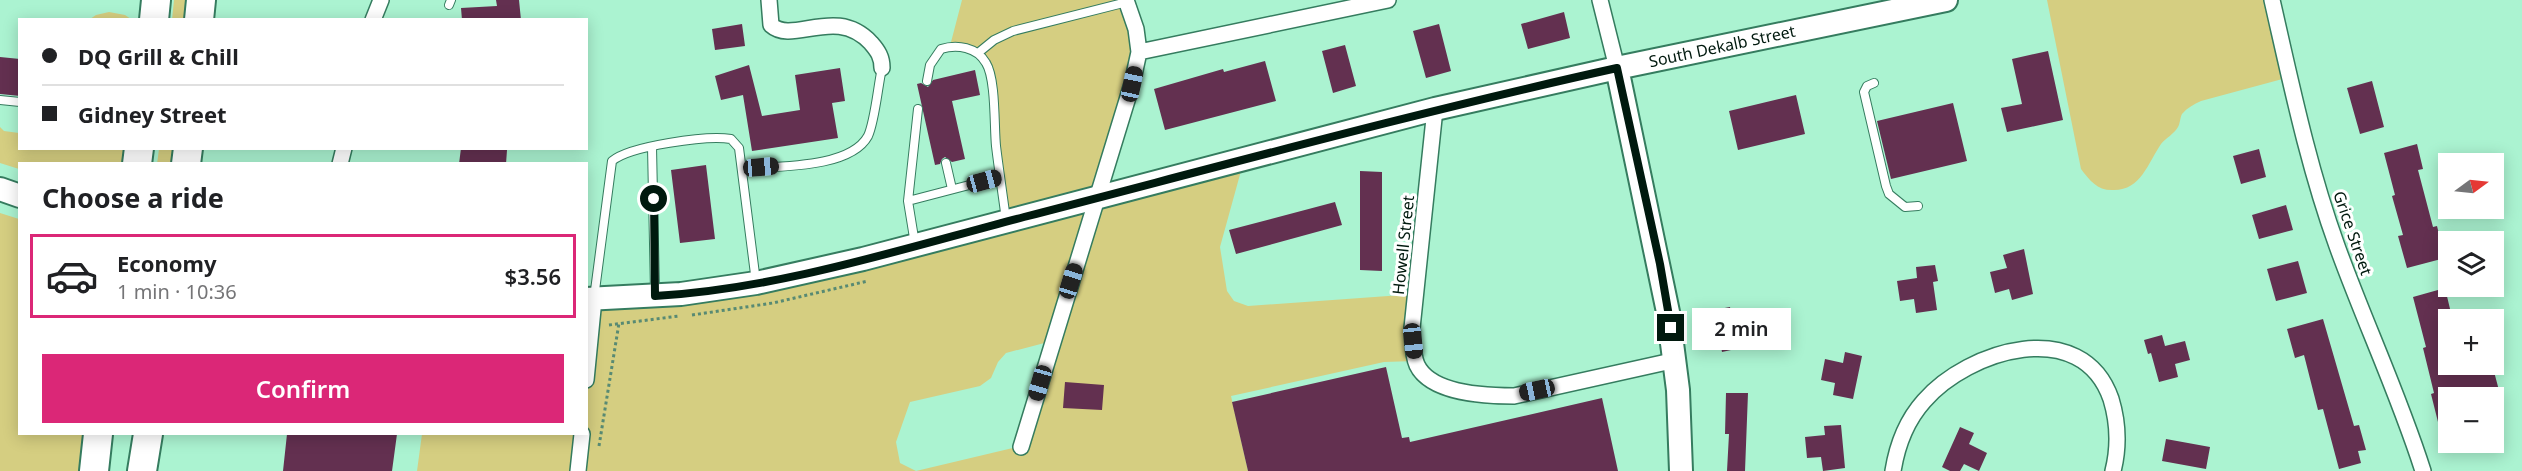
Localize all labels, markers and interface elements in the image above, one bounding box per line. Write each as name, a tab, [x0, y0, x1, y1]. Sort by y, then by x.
street label: South Dekalb Street	[1647, 20, 1797, 72]
text: DQ Grill & Chill	[78, 41, 239, 71]
car	[1119, 65, 1145, 103]
text: Gidney Street	[78, 99, 227, 129]
north arrow	[2438, 153, 2504, 219]
map controls	[2438, 153, 2504, 453]
car	[742, 156, 780, 178]
car	[964, 168, 1004, 194]
text: Choose a ride	[42, 179, 224, 216]
route start	[640, 185, 667, 212]
street label: Grice Street	[2328, 188, 2378, 278]
street label: Howell Street	[1387, 194, 1419, 296]
button: layers	[2438, 231, 2504, 297]
text: Economy	[117, 248, 216, 278]
icon: car	[45, 249, 99, 303]
text: $3.56	[505, 261, 561, 291]
car	[1057, 261, 1085, 301]
text: 1 min · 10:36	[117, 278, 237, 305]
callout: 2 min	[1692, 307, 1791, 349]
button: +	[2438, 309, 2504, 375]
route end	[1657, 314, 1684, 341]
text: 2 min	[1714, 315, 1769, 342]
car	[1402, 322, 1424, 360]
button: Confirm	[42, 354, 564, 423]
car	[1026, 363, 1054, 403]
car	[1518, 377, 1556, 403]
button: −	[2438, 387, 2504, 453]

